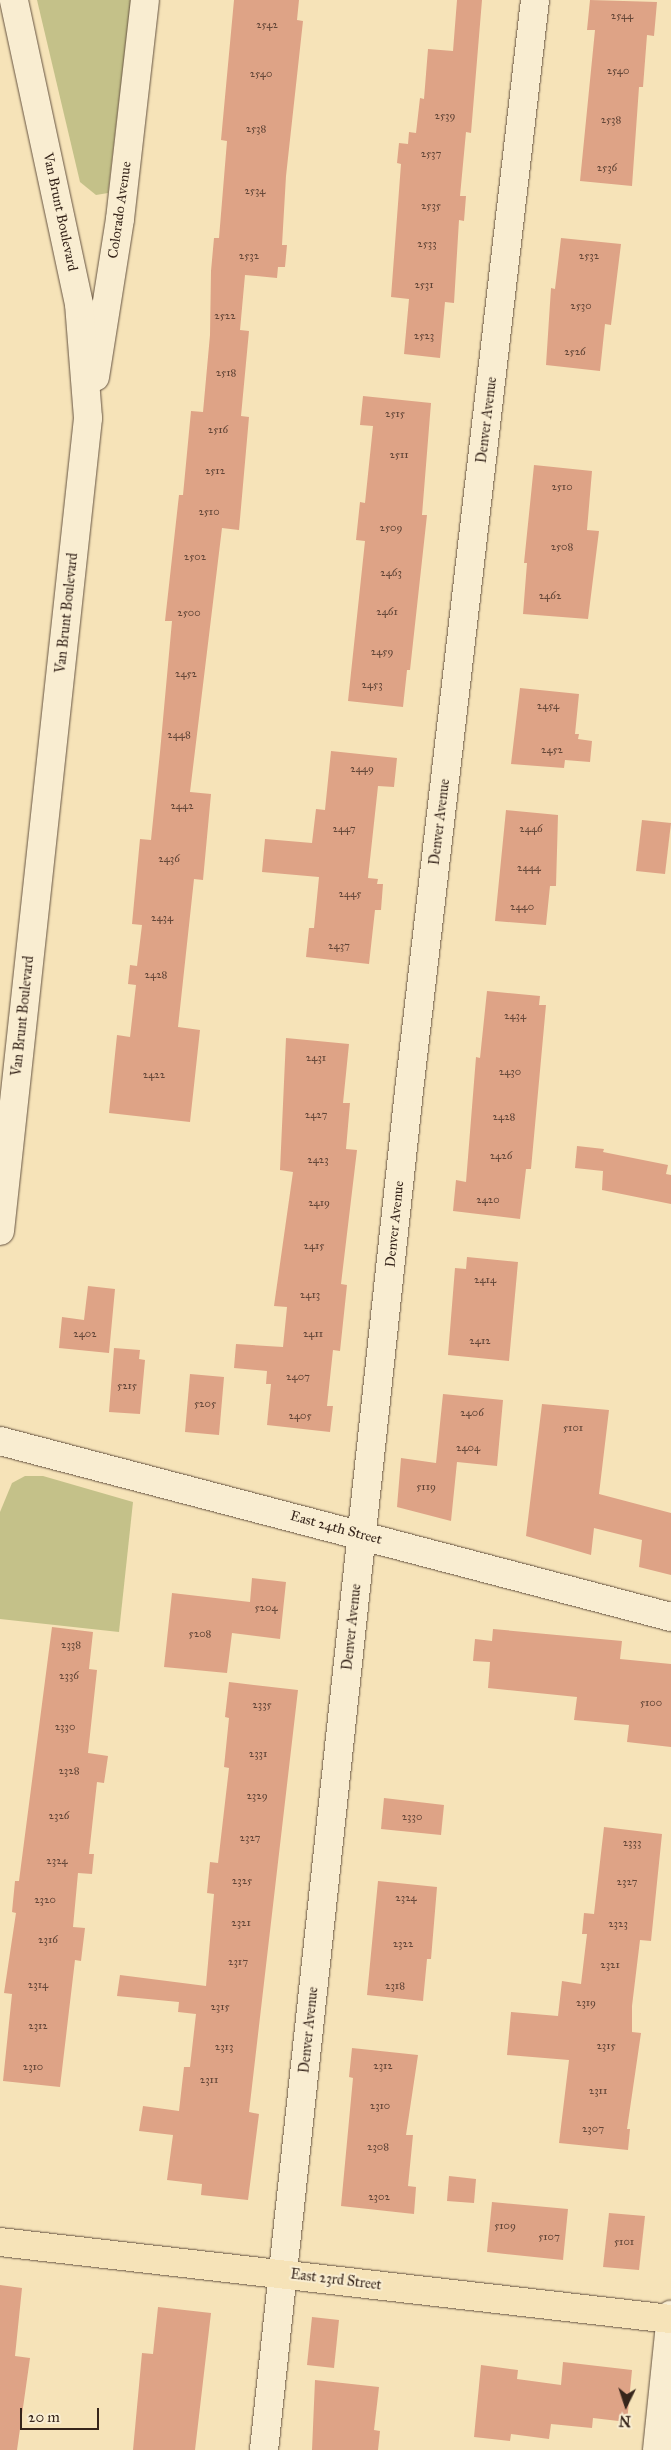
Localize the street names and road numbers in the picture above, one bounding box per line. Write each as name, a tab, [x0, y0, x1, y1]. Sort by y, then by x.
street label: Van Brunt Boulevard	[39, 151, 81, 273]
street label: Colorado Avenue	[105, 160, 135, 260]
street label: Denver Avenue	[473, 376, 501, 464]
street label: Van Brunt Boulevard	[52, 552, 82, 674]
street label: Denver Avenue	[426, 778, 454, 866]
street label: Van Brunt Boulevard	[8, 955, 38, 1077]
street label: Denver Avenue	[382, 1180, 408, 1268]
street label: East 24th Street	[288, 1508, 384, 1548]
street label: Denver Avenue	[339, 1583, 365, 1671]
street label: Denver Avenue	[296, 1986, 322, 2074]
street label: East 23rd Street	[290, 2266, 382, 2294]

